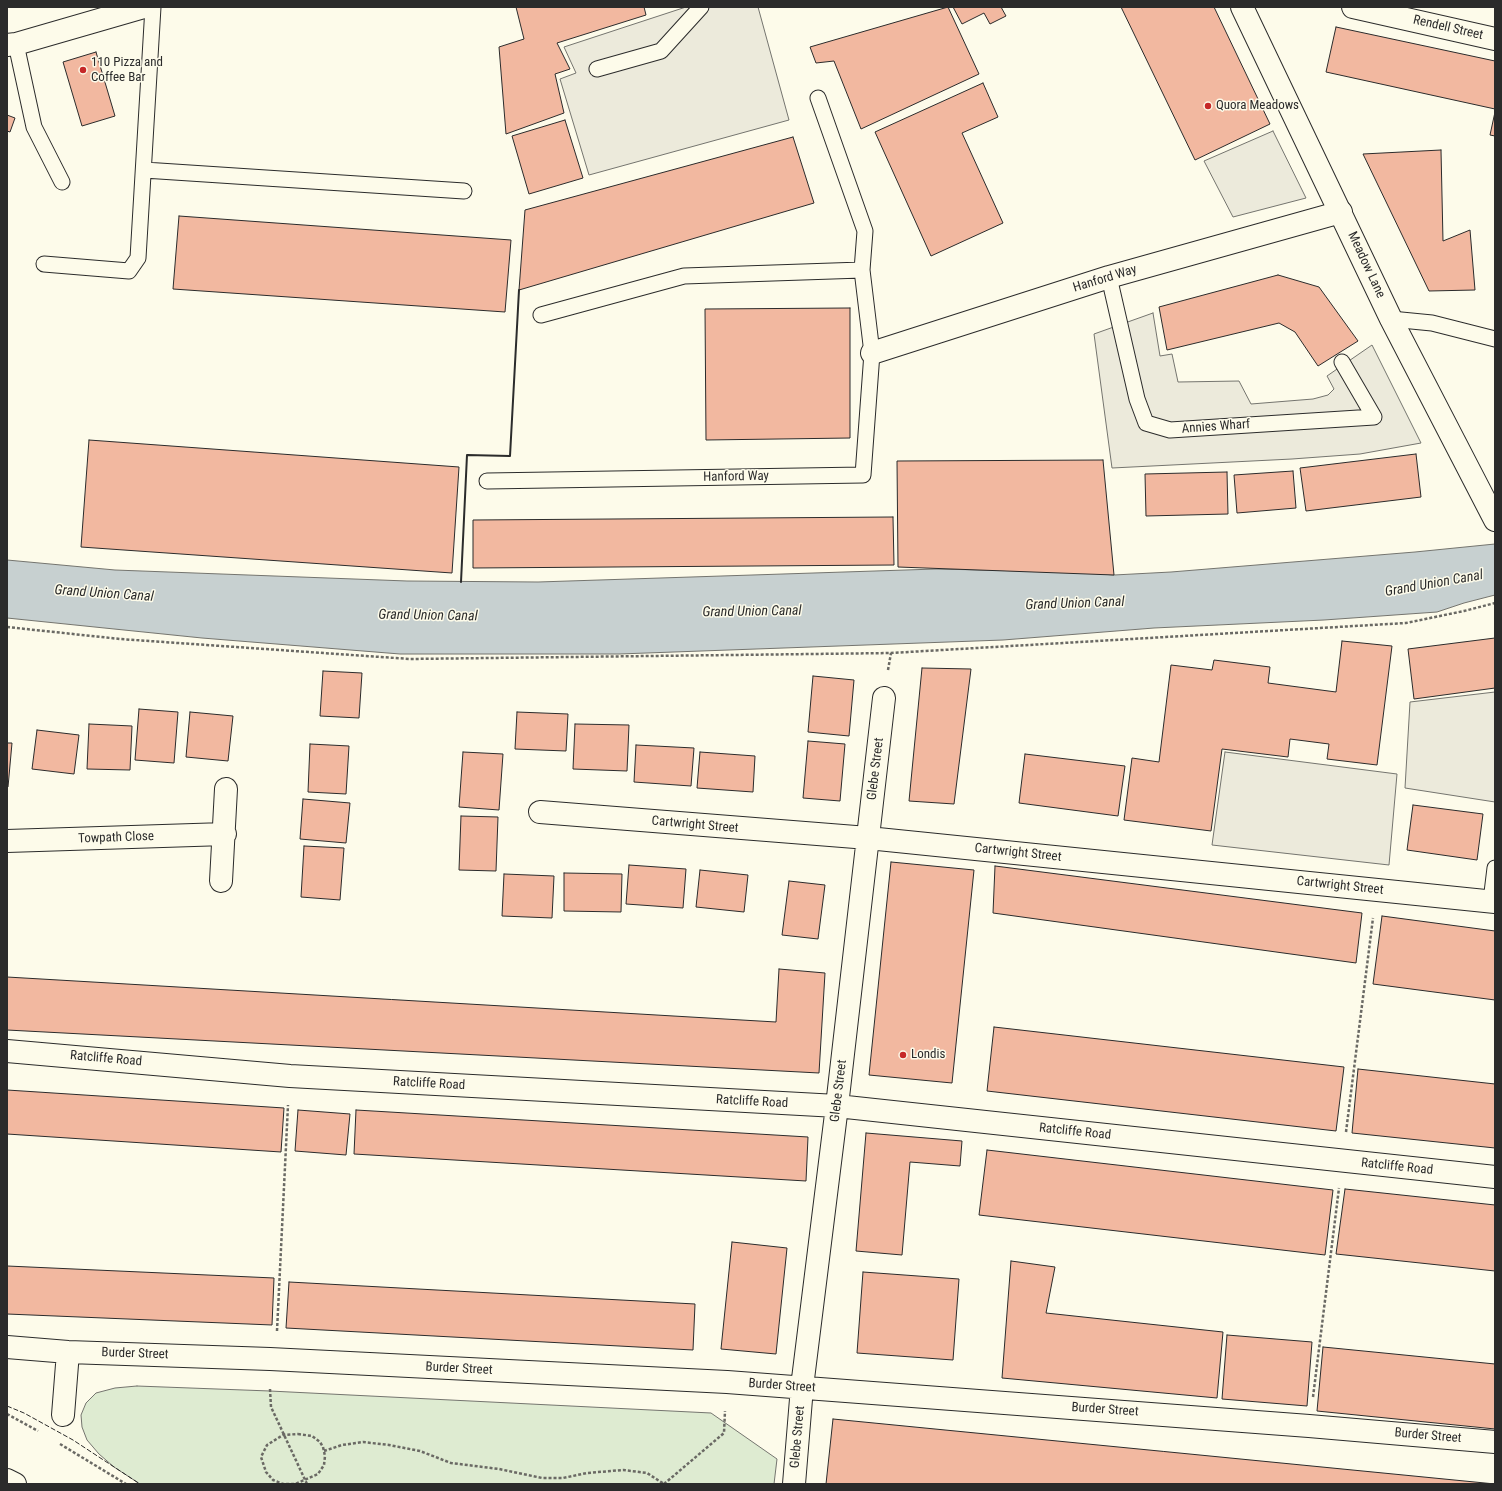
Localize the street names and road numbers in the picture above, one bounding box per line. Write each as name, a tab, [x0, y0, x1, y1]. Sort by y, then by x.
street label: Rendell Street	[1412, 12, 1484, 44]
street label: Meadow Lane	[1344, 229, 1388, 301]
street label: Hanford Way	[1071, 262, 1139, 296]
street label: Annies Wharf	[1181, 417, 1251, 437]
street label: Hanford Way	[703, 469, 769, 485]
street label: Glebe Street	[864, 737, 888, 801]
street label: Cartwright Street	[651, 813, 739, 837]
street label: Towpath Close	[78, 829, 154, 847]
street label: Cartwright Street	[974, 841, 1062, 865]
street label: Cartwright Street	[1296, 874, 1384, 898]
street label: Ratcliffe Road	[69, 1048, 143, 1070]
street label: Glebe Street	[827, 1059, 851, 1123]
street label: Ratcliffe Road	[393, 1074, 465, 1094]
street label: Ratcliffe Road	[716, 1092, 788, 1112]
street label: Ratcliffe Road	[1038, 1120, 1112, 1144]
street label: Ratcliffe Road	[1360, 1155, 1434, 1179]
street label: Burder Street	[101, 1345, 169, 1363]
street label: Burder Street	[425, 1359, 493, 1379]
street label: Burder Street	[748, 1376, 816, 1396]
street label: Burder Street	[1071, 1400, 1139, 1420]
street label: Glebe Street	[787, 1405, 809, 1469]
street label: Burder Street	[1394, 1425, 1462, 1447]

